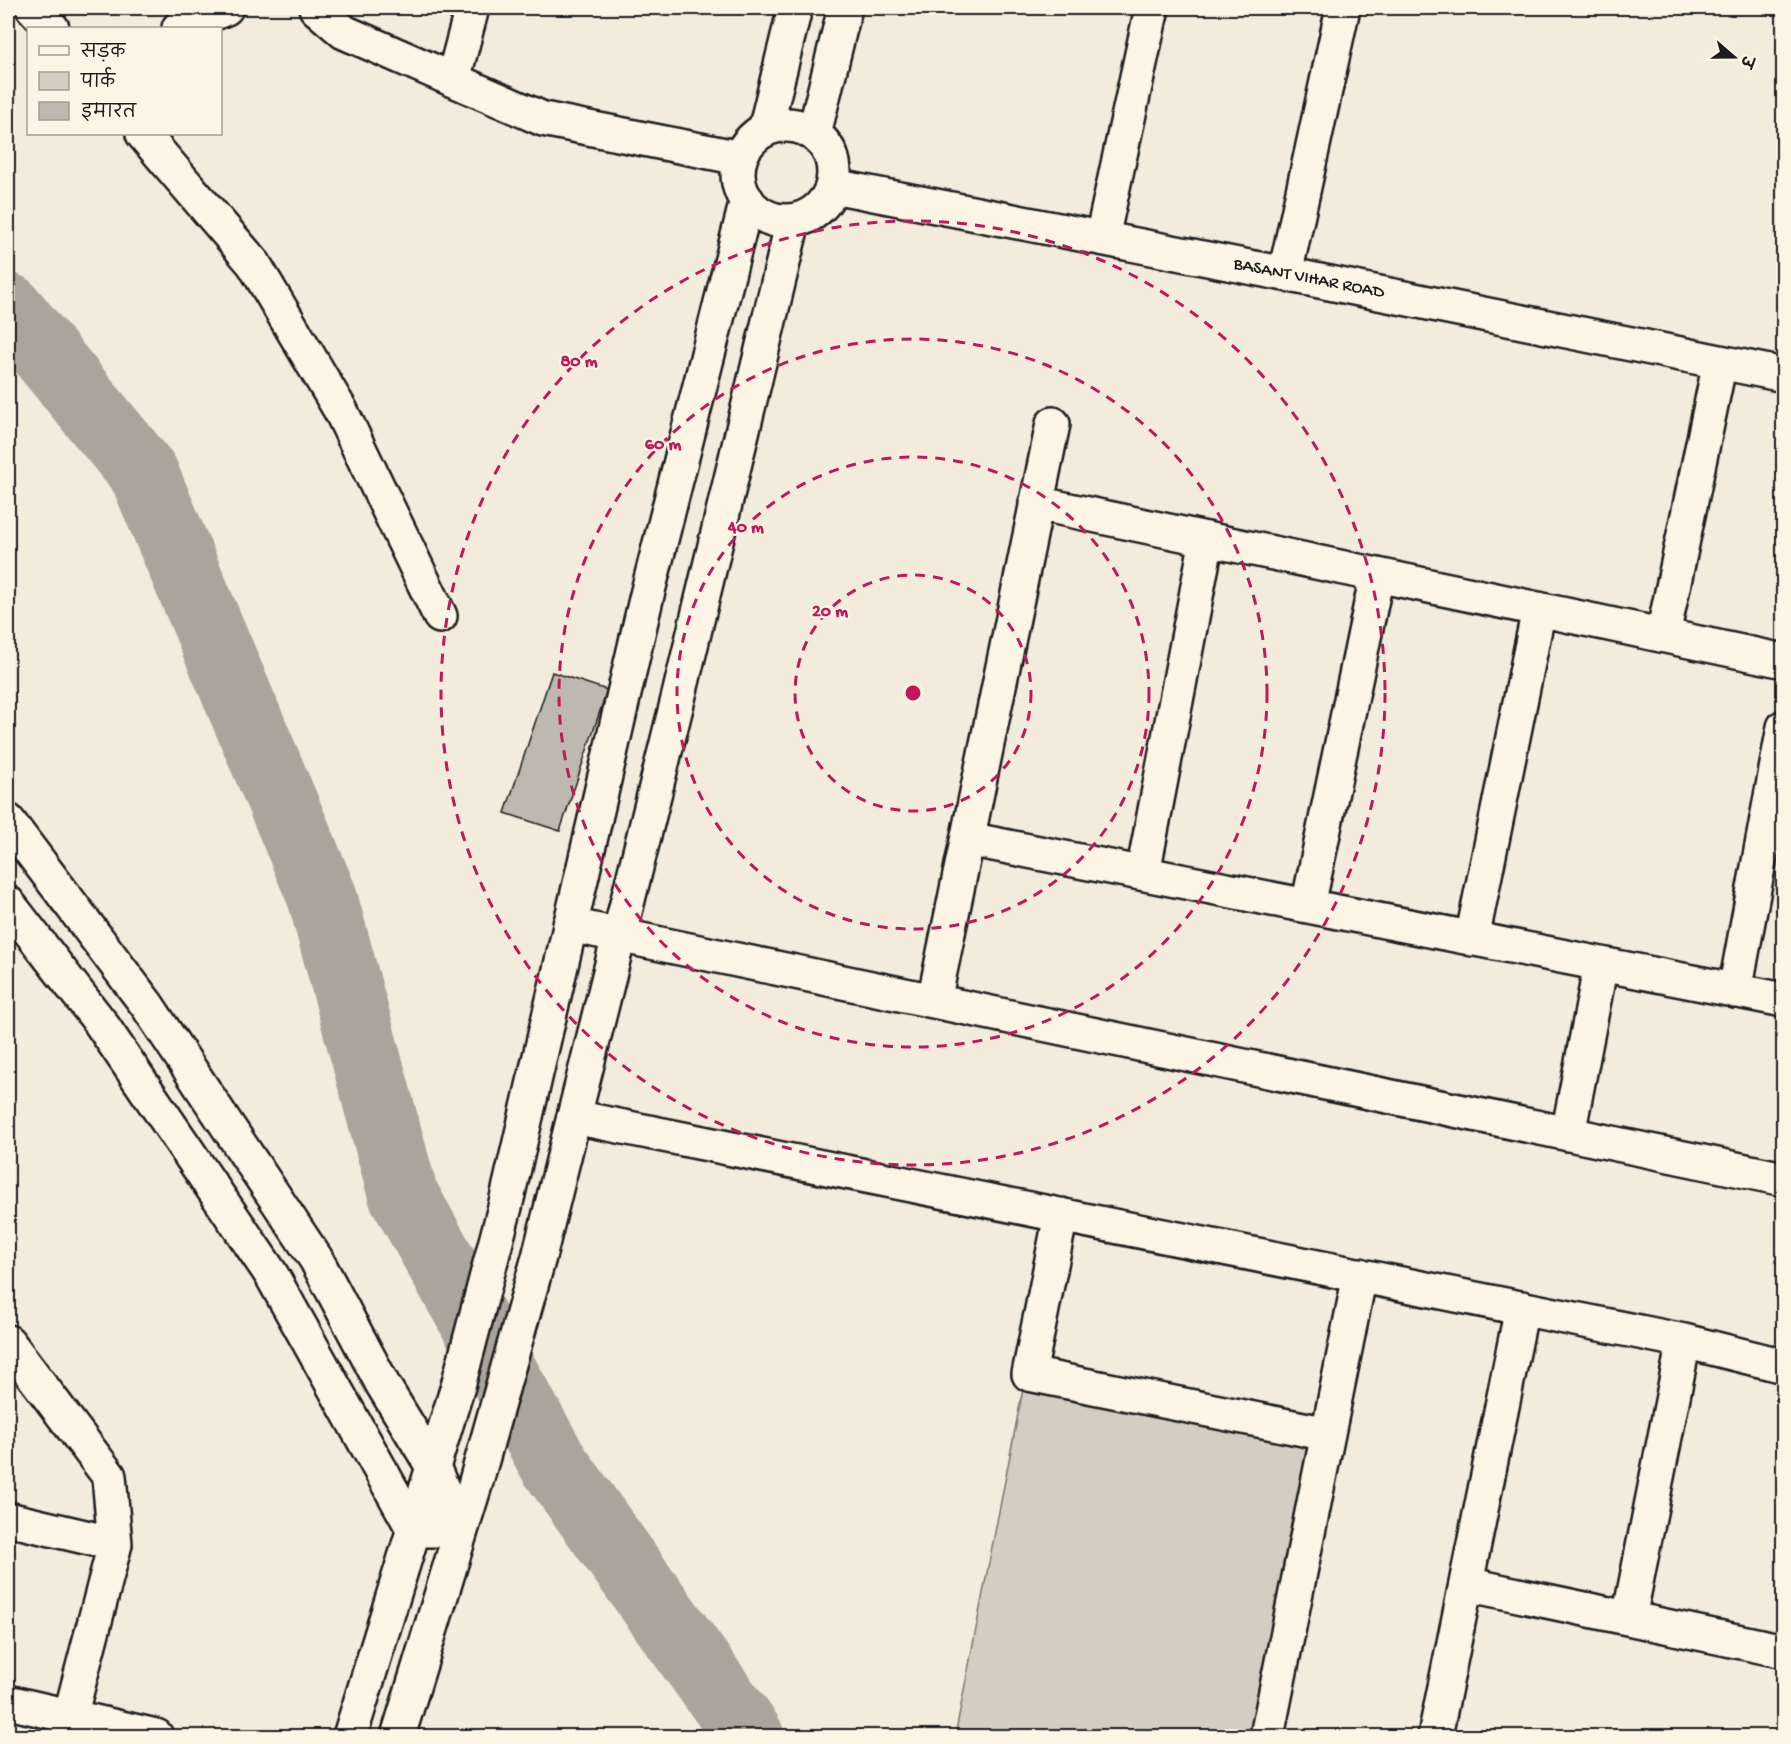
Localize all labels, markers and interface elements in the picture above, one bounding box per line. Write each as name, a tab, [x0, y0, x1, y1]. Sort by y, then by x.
legend	[27, 27, 222, 135]
north arrow	[1704, 27, 1764, 87]
text: सड़क	[80, 43, 126, 64]
text: उ	[1734, 51, 1756, 70]
text: पार्क	[80, 67, 116, 94]
text: इमारत	[81, 102, 137, 124]
street label: BASANT VIHAR ROAD	[1231, 254, 1386, 304]
text: 80 m	[560, 352, 598, 373]
text: 60 m	[645, 435, 681, 456]
text: 40 m	[727, 518, 764, 539]
text: 20 m	[812, 602, 848, 623]
centre of rings	[903, 683, 923, 703]

